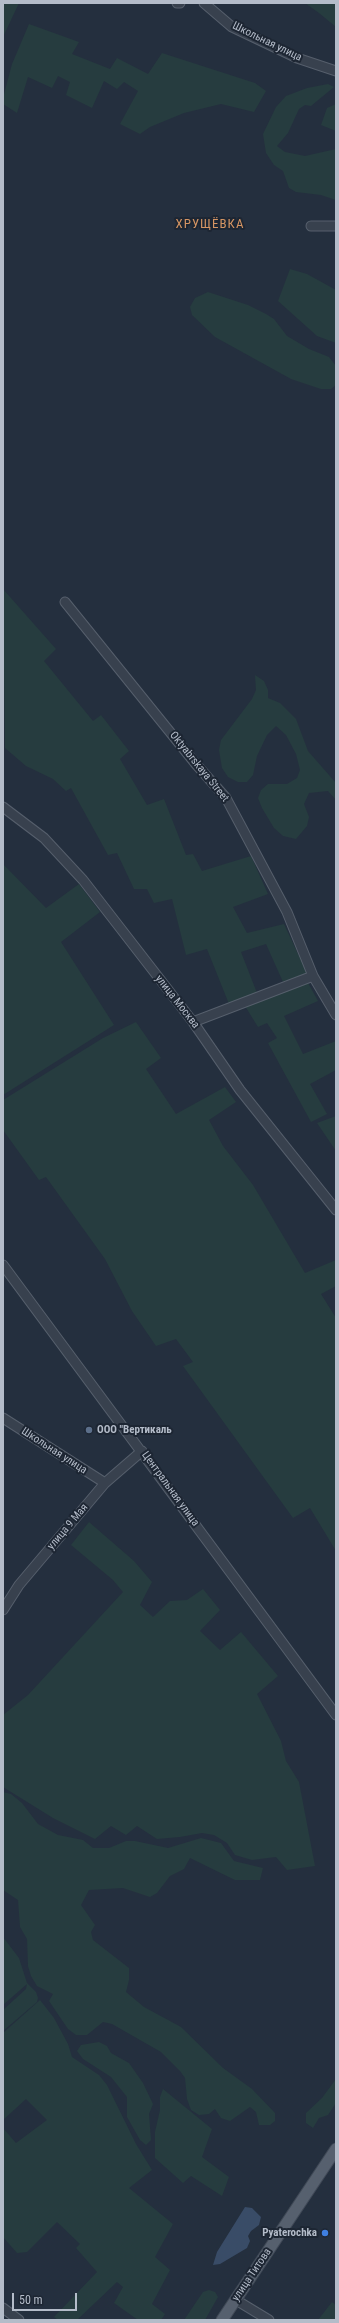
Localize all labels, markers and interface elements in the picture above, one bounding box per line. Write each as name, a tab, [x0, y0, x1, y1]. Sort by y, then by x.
street label: Школьная улица	[230, 19, 304, 65]
district label: ХРУЩЁВКА	[176, 217, 244, 233]
street label: Oktyabrskaya Street	[167, 729, 231, 805]
street label: улица Москва	[152, 973, 202, 1031]
place label: ООО "Вертикаль	[97, 1423, 172, 1437]
street label: Школьная улица	[19, 1425, 89, 1477]
marker: ООО "Вертикаль	[84, 1425, 94, 1435]
street label: Центральная улица	[138, 1449, 202, 1529]
street label: улица 9 Мая	[45, 1501, 91, 1553]
place label: Pyaterochka	[262, 2226, 317, 2240]
marker: Pyaterochka	[320, 2228, 330, 2238]
street label: улица Титова	[230, 2246, 274, 2304]
scale bar	[14, 2285, 79, 2311]
text: 50 m	[19, 2293, 43, 2307]

